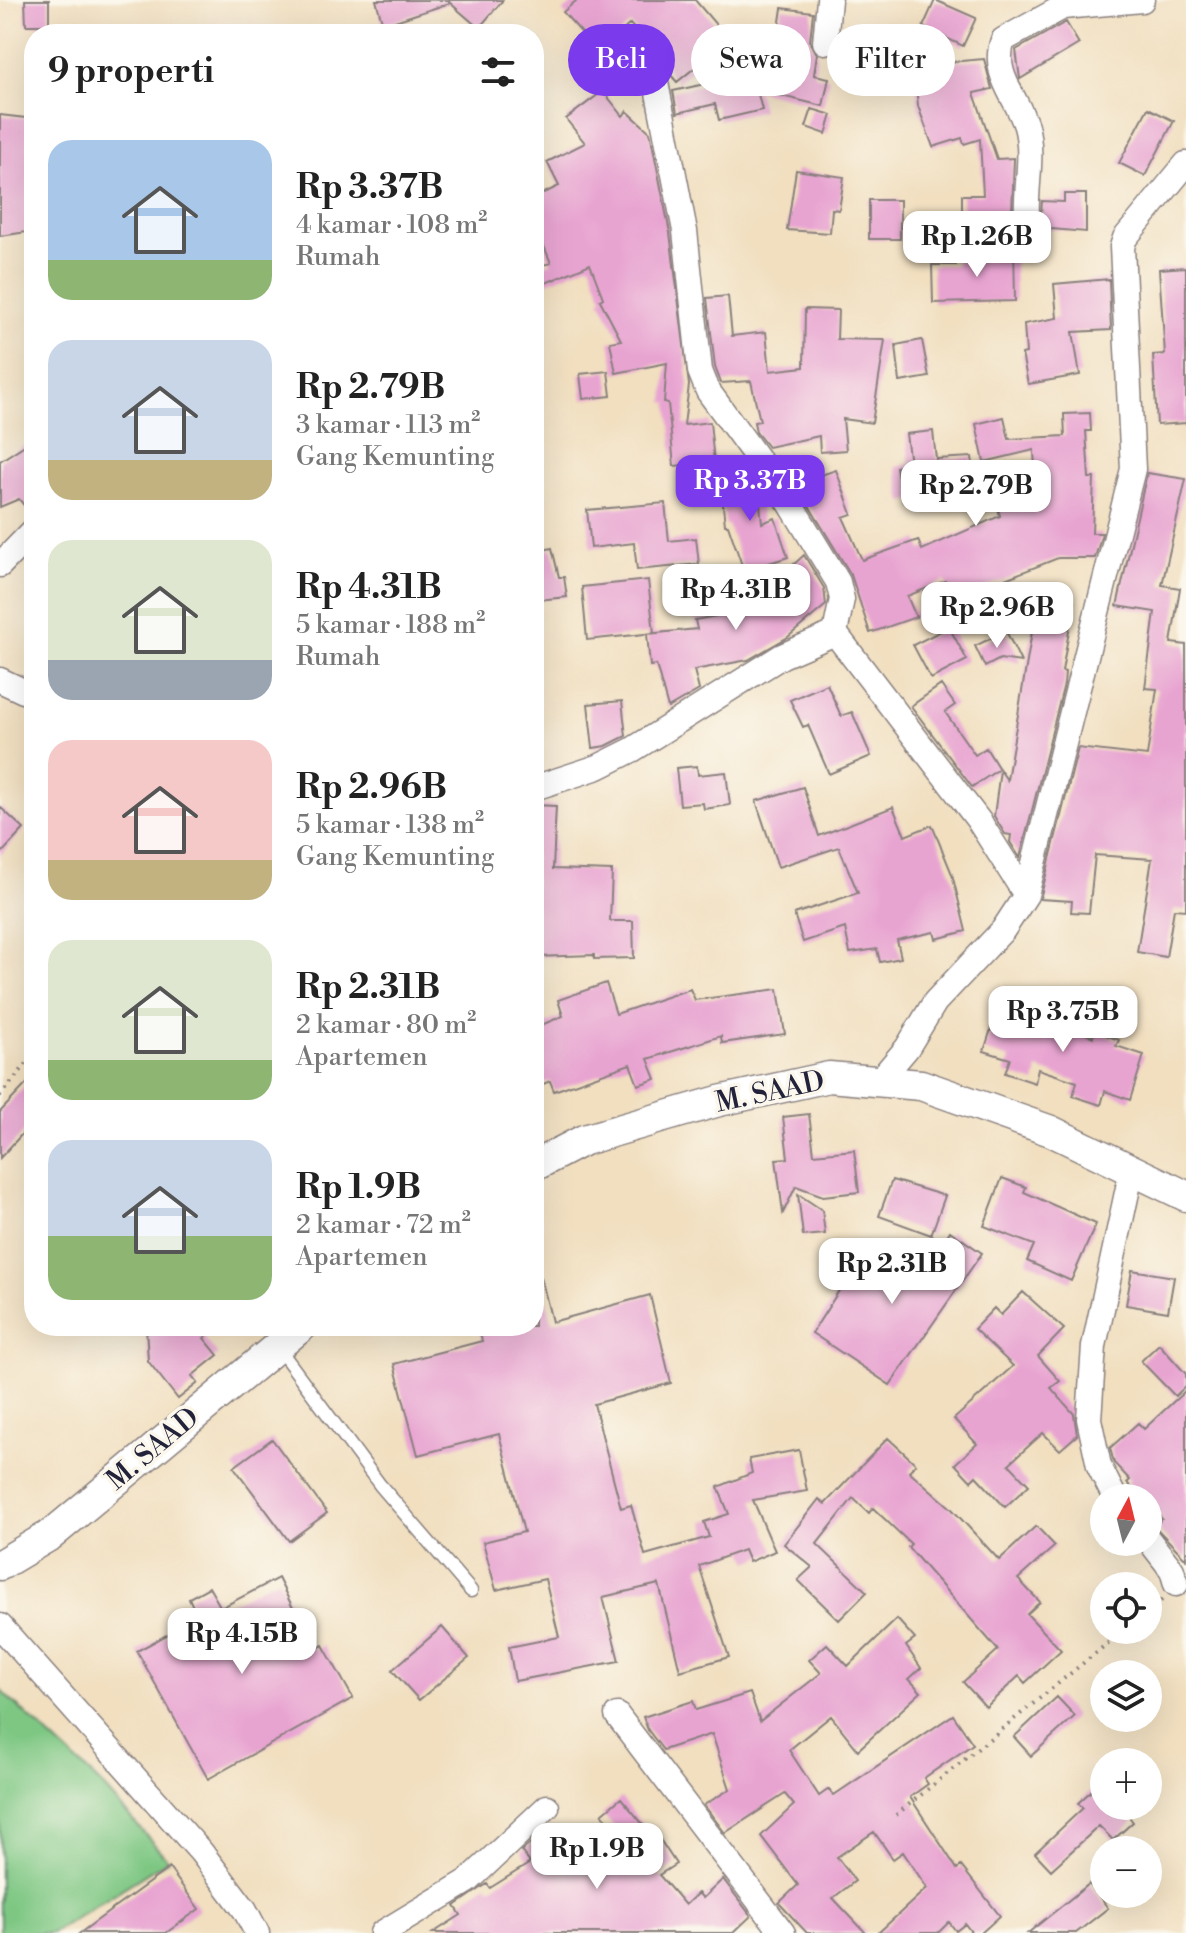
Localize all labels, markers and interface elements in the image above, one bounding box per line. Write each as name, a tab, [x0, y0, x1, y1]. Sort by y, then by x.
chip: Beli	[568, 24, 675, 96]
chip: Sewa	[691, 24, 811, 96]
chip: Filter	[827, 24, 955, 96]
icon: filters	[476, 50, 520, 94]
text: 9 properti	[48, 51, 214, 93]
text: Rp 3.37B	[296, 167, 443, 209]
icon: home	[112, 172, 208, 268]
text: 4 kamar · 108 m²	[296, 209, 487, 241]
pin: Rp 1.26B	[894, 211, 1060, 279]
text: Rp 1.26B	[921, 221, 1033, 253]
text: Rumah	[296, 241, 380, 273]
text: Rp 2.79B	[296, 367, 445, 409]
icon: home	[112, 372, 208, 468]
text: 3 kamar · 113 m²	[296, 409, 480, 441]
text: Gang Kemunting	[296, 441, 494, 473]
pin: Rp 3.37B	[667, 455, 833, 523]
pin: Rp 2.79B	[893, 460, 1059, 528]
text: Rp 3.37B	[694, 465, 806, 497]
text: Rp 2.79B	[919, 470, 1033, 502]
pin: Rp 4.31B	[653, 564, 819, 632]
text: Rp 4.31B	[296, 567, 442, 609]
icon: home	[112, 572, 208, 668]
text: Rp 4.31B	[680, 574, 792, 606]
pin: Rp 2.96B	[914, 582, 1080, 650]
text: Rp 2.96B	[939, 592, 1055, 624]
text: 5 kamar · 188 m²	[296, 609, 485, 641]
text: Rumah	[296, 641, 380, 673]
text: Rp 2.96B	[296, 767, 447, 809]
icon: home	[112, 772, 208, 868]
text: 5 kamar · 138 m²	[296, 809, 484, 841]
text: Gang Kemunting	[296, 841, 494, 873]
text: Rp 2.31B	[296, 967, 440, 1009]
icon: home	[112, 972, 208, 1068]
pin: Rp 3.75B	[980, 986, 1146, 1054]
text: Rp 3.75B	[1006, 996, 1120, 1028]
text: 2 kamar · 80 m²	[296, 1009, 476, 1041]
text: Apartemen	[296, 1041, 428, 1073]
street label: M. SAAD	[712, 1063, 828, 1121]
text: Rp 1.9B	[296, 1167, 421, 1209]
icon: home	[112, 1172, 208, 1268]
text: 2 kamar · 72 m²	[296, 1209, 471, 1241]
pin: Rp 2.31B	[809, 1238, 975, 1306]
text: Apartemen	[296, 1241, 428, 1273]
text: Rp 2.31B	[837, 1248, 947, 1280]
street label: M. SAAD	[99, 1400, 207, 1498]
north arrow	[1090, 1484, 1162, 1556]
map controls	[1090, 1484, 1162, 1908]
button: locate	[1090, 1572, 1162, 1644]
pin: Rp 4.15B	[159, 1608, 325, 1676]
text: Rp 4.15B	[186, 1618, 298, 1650]
button: layers	[1090, 1660, 1162, 1732]
button: +	[1090, 1748, 1162, 1820]
pin: Rp 1.9B	[523, 1823, 671, 1891]
text: Rp 1.9B	[549, 1833, 645, 1865]
button: −	[1090, 1836, 1162, 1908]

